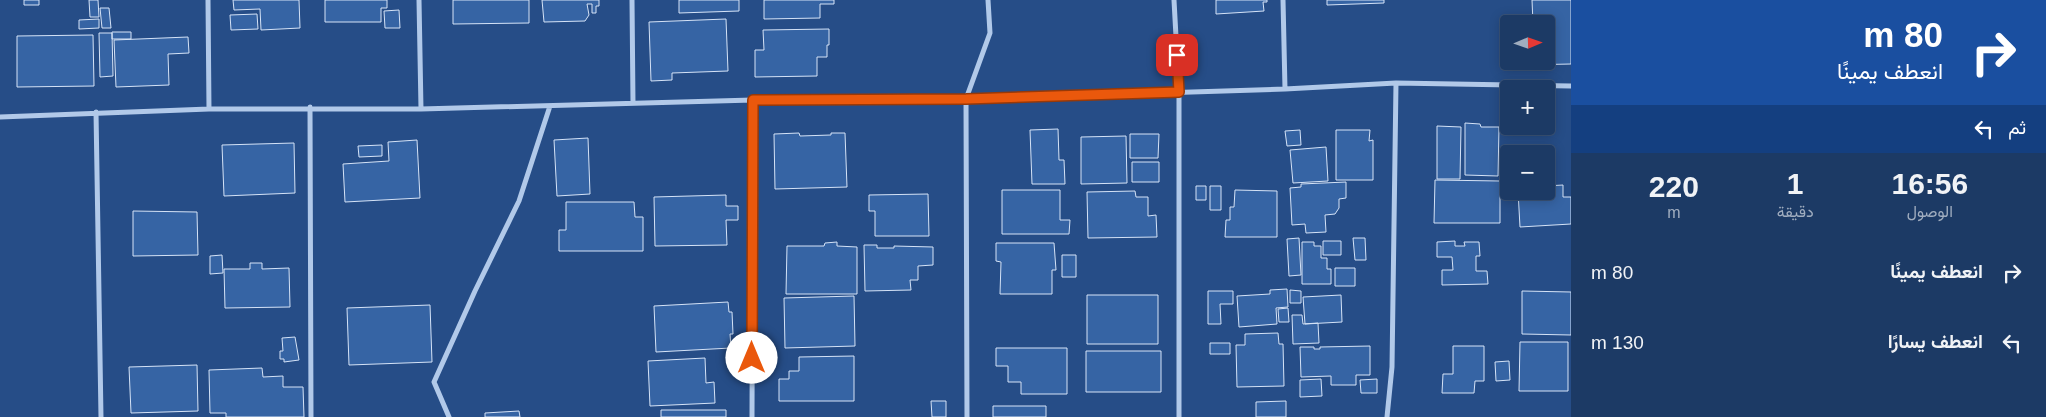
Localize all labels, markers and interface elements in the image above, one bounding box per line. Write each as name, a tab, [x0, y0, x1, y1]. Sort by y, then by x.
north arrow	[1500, 15, 1555, 70]
map controls	[1500, 15, 1555, 200]
text: 80 m	[1863, 15, 1943, 54]
icon: right	[1961, 20, 2026, 85]
pin	[1156, 34, 1198, 76]
icon: arrive	[1163, 41, 1191, 69]
text: انعطف يمينًا	[1837, 59, 1943, 84]
button: +	[1500, 80, 1555, 135]
icon: left	[1970, 115, 1998, 143]
text: ثم	[2008, 117, 2026, 138]
button: −	[1500, 145, 1555, 200]
text: 1	[1787, 167, 1804, 200]
text: 16:56	[1891, 167, 1968, 200]
text: 220	[1649, 170, 1699, 203]
text: دقيقة	[1777, 203, 1814, 220]
text: الوصول	[1907, 203, 1953, 220]
text: m	[1667, 204, 1681, 221]
icon: right	[1998, 259, 2026, 287]
text: انعطف يمينًا	[1890, 261, 1983, 282]
text: 80 m	[1591, 262, 1633, 283]
icon: left	[1998, 329, 2026, 357]
position arrow	[725, 331, 777, 383]
text: انعطف يسارًا	[1888, 331, 1983, 352]
text: 130 m	[1591, 332, 1644, 353]

